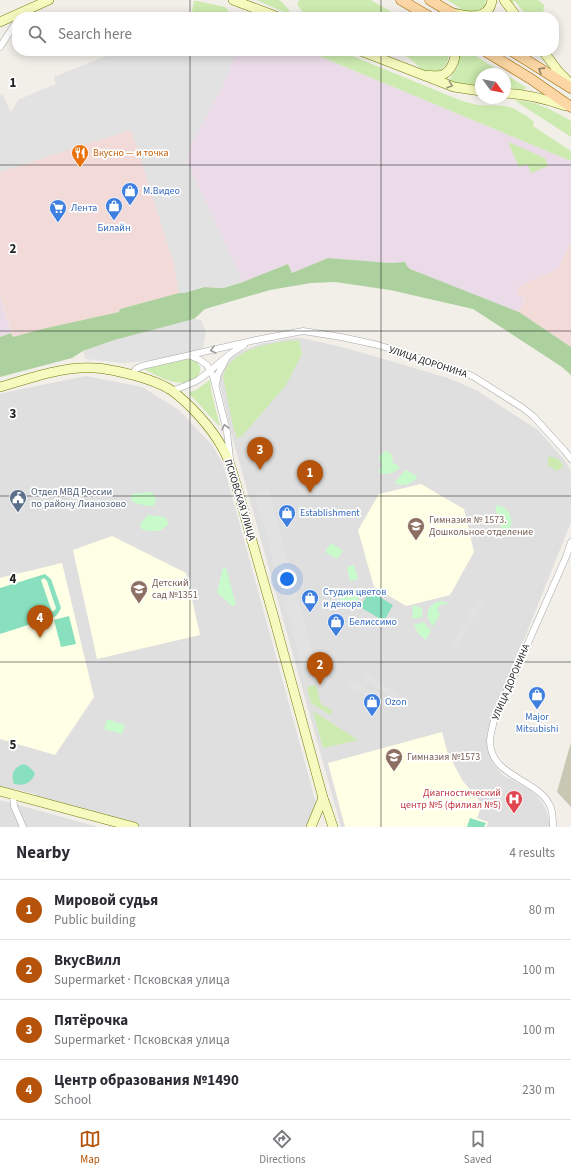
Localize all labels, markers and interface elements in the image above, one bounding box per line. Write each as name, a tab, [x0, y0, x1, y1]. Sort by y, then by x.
search box	[12, 12, 559, 56]
icon: search	[26, 23, 48, 45]
text: Search here	[58, 24, 132, 45]
one-way arrow	[538, 67, 545, 74]
north arrow	[475, 68, 511, 104]
text: 1	[10, 74, 17, 92]
one-way arrow	[446, 80, 453, 89]
restaurant icon: Вкусно — и точка	[70, 143, 90, 168]
place label: Вкусно — и точка	[93, 146, 168, 160]
shop icon: М.Видео	[120, 181, 140, 206]
place label: М.Видео	[143, 184, 180, 198]
shop icon: Билайн	[104, 196, 124, 221]
supermarket icon: Лента	[48, 198, 68, 223]
place label: Лента	[71, 201, 97, 215]
place label: Билайн	[97, 221, 131, 235]
text: 2	[10, 240, 17, 258]
street label: УЛИЦА ДОРОНИНА	[387, 343, 469, 381]
one-way arrow	[210, 346, 216, 354]
text: 3	[10, 405, 17, 423]
one-way arrow	[222, 424, 230, 430]
pin: 3	[247, 437, 273, 470]
street label: ПСКОВСКАЯ УЛИЦА	[221, 458, 259, 543]
pin: 1	[297, 460, 323, 493]
place label: Отдел МВД России по району Лианозово	[31, 485, 126, 511]
public building icon: Отдел МВД России по району Лианозово	[8, 488, 28, 513]
shop icon: Establishment	[277, 503, 297, 528]
place label: Establishment	[300, 506, 360, 520]
place label: Гимназия № 1573. Дошкольное отделение	[429, 513, 533, 539]
school or university icon: Гимназия № 1573. Дошкольное отделение	[406, 516, 426, 541]
your location	[277, 569, 297, 589]
text: 4	[10, 570, 17, 588]
place label: Детский сад №1351	[152, 576, 198, 602]
school or university icon: Детский сад №1351	[129, 579, 149, 604]
place label: Студия цветов и декора	[323, 585, 386, 611]
shop icon: Студия цветов и декора	[300, 588, 320, 613]
pin: 4	[27, 605, 53, 638]
shop icon: Белиссимо	[326, 612, 346, 637]
place label: Белиссимо	[349, 615, 397, 629]
street label: УЛИЦА ДОРОНИНА	[489, 641, 534, 722]
pin: 2	[307, 652, 333, 685]
shop icon: Major Mitsubishi	[527, 685, 547, 710]
shop icon: Ozon	[362, 692, 382, 717]
place label: Ozon	[385, 695, 407, 709]
place label: Major Mitsubishi	[516, 710, 558, 736]
text: 5	[10, 736, 17, 754]
school or university icon: Гимназия №1573	[384, 747, 404, 772]
place label: Гимназия №1573	[407, 750, 480, 764]
place label: Диагностический центр №5 (филиал №5)	[401, 786, 501, 812]
hospital icon: Диагностический центр №5 (филиал №5)	[504, 789, 524, 814]
text: Nearby	[16, 841, 70, 865]
text: 4 results	[510, 844, 555, 862]
text: Мировой судья	[54, 890, 158, 911]
text: 1	[26, 901, 32, 919]
text: 80 m	[529, 901, 555, 919]
text: Public building	[54, 911, 136, 929]
text: ВкусВилл	[54, 950, 121, 971]
text: 2	[26, 961, 32, 979]
text: 100 m	[522, 961, 555, 979]
text: Supermarket · Псковская улица	[54, 971, 230, 989]
text: Пятёрочка	[54, 1010, 128, 1031]
text: 3	[26, 1021, 32, 1039]
text: 100 m	[522, 1021, 555, 1039]
text: Supermarket · Псковская улица	[54, 1031, 230, 1049]
text: Центр образования №1490	[54, 1070, 239, 1091]
text: 4	[26, 1081, 32, 1099]
text: 230 m	[522, 1081, 555, 1099]
text: School	[54, 1091, 91, 1109]
tab: Map	[79, 1128, 101, 1167]
tab: Directions	[259, 1128, 306, 1167]
tab: Saved	[464, 1128, 492, 1167]

